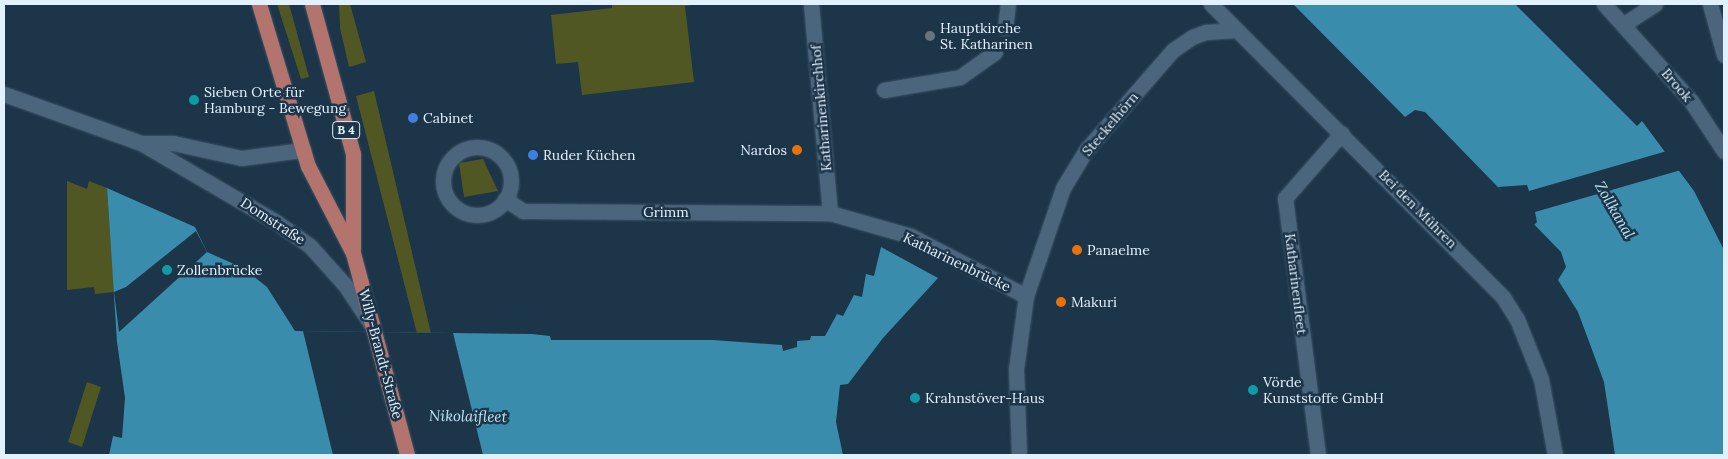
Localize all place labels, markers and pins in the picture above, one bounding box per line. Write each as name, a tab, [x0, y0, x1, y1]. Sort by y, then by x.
place label: Hauptkirche St. Katharinen	[940, 20, 1033, 52]
marker: Hauptkirche St. Katharinen	[924, 30, 936, 42]
place label: Sieben Orte für Hamburg - Bewegung	[204, 84, 346, 116]
marker: Sieben Orte für Hamburg - Bewegung	[188, 94, 200, 106]
place label: Cabinet	[423, 110, 473, 126]
marker: Cabinet	[407, 112, 419, 124]
place label: Nardos	[740, 142, 787, 158]
marker: Nardos	[791, 144, 803, 156]
place label: Ruder Küchen	[543, 147, 636, 163]
marker: Ruder Küchen	[527, 149, 539, 161]
place label: Panaelme	[1087, 242, 1150, 258]
marker: Panaelme	[1071, 244, 1083, 256]
place label: Zollenbrücke	[177, 262, 262, 278]
marker: Zollenbrücke	[161, 264, 173, 276]
place label: Makuri	[1071, 294, 1117, 310]
marker: Makuri	[1055, 296, 1067, 308]
place label: Vörde Kunststoffe GmbH	[1263, 374, 1384, 407]
marker: Vörde Kunststoffe GmbH	[1247, 384, 1259, 396]
place label: Krahnstöver-Haus	[925, 390, 1045, 406]
marker: Krahnstöver-Haus	[909, 392, 921, 404]

